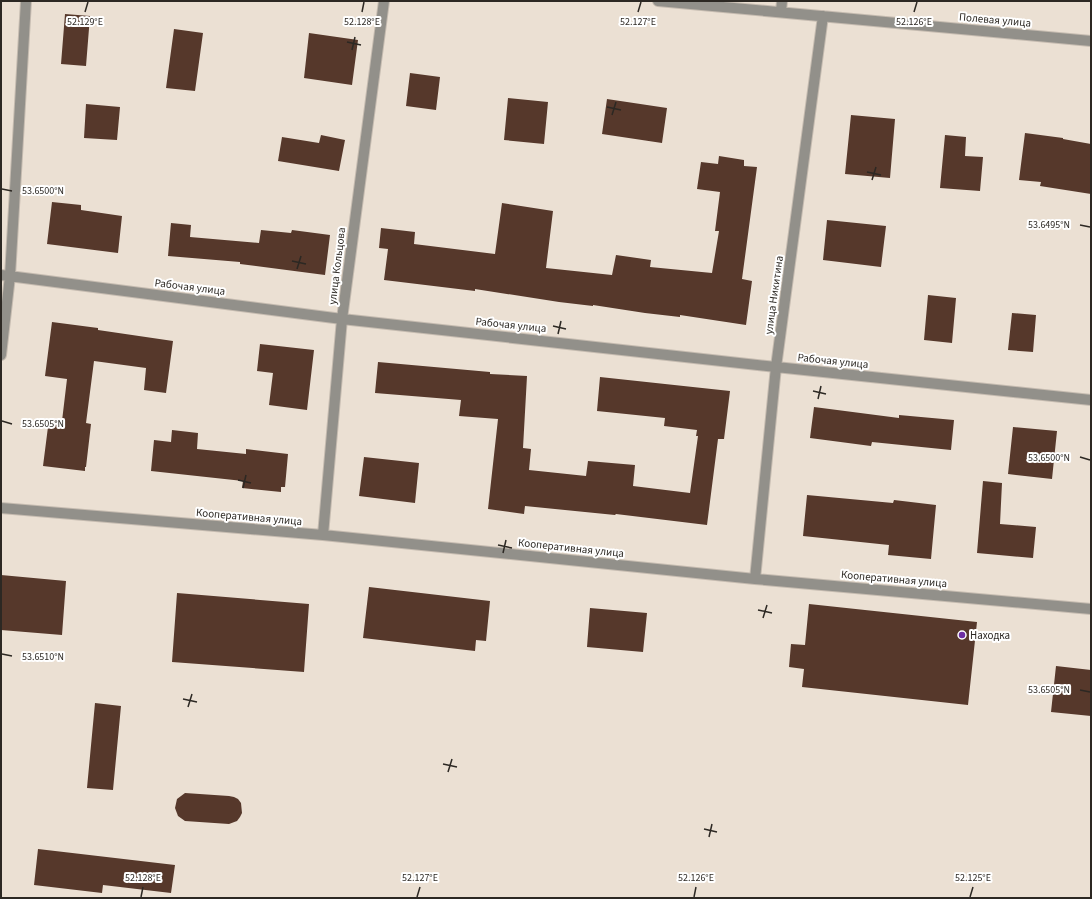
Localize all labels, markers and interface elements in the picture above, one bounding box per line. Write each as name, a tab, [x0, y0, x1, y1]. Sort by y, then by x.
street label: Полевая улица	[958, 9, 1032, 31]
text: 52.129°E	[67, 15, 103, 29]
text: 52.128°E	[344, 15, 380, 29]
text: 52.127°E	[620, 15, 656, 29]
text: 52.126°E	[896, 15, 932, 29]
text: 53.6500°N	[22, 184, 64, 198]
text: 53.6495°N	[1028, 218, 1070, 232]
street label: улица Кольцова	[325, 226, 349, 306]
street label: улица Никитина	[761, 255, 787, 335]
street label: Рабочая улица	[154, 275, 226, 299]
street label: Рабочая улица	[475, 314, 547, 336]
street label: Рабочая улица	[797, 350, 869, 372]
text: 53.6505°N	[22, 417, 64, 431]
text: 53.6500°N	[1028, 451, 1070, 465]
street label: Кооперативная улица	[195, 505, 303, 529]
street label: Кооперативная улица	[517, 535, 625, 561]
street label: Кооперативная улица	[840, 567, 948, 591]
place label: Находка	[970, 628, 1010, 643]
marker: Находка	[957, 630, 967, 640]
text: 53.6510°N	[22, 650, 64, 664]
text: 53.6505°N	[1028, 683, 1070, 697]
text: 52.128°E	[125, 871, 161, 885]
text: 52.127°E	[402, 871, 438, 885]
text: 52.126°E	[678, 871, 714, 885]
text: 52.125°E	[955, 871, 991, 885]

